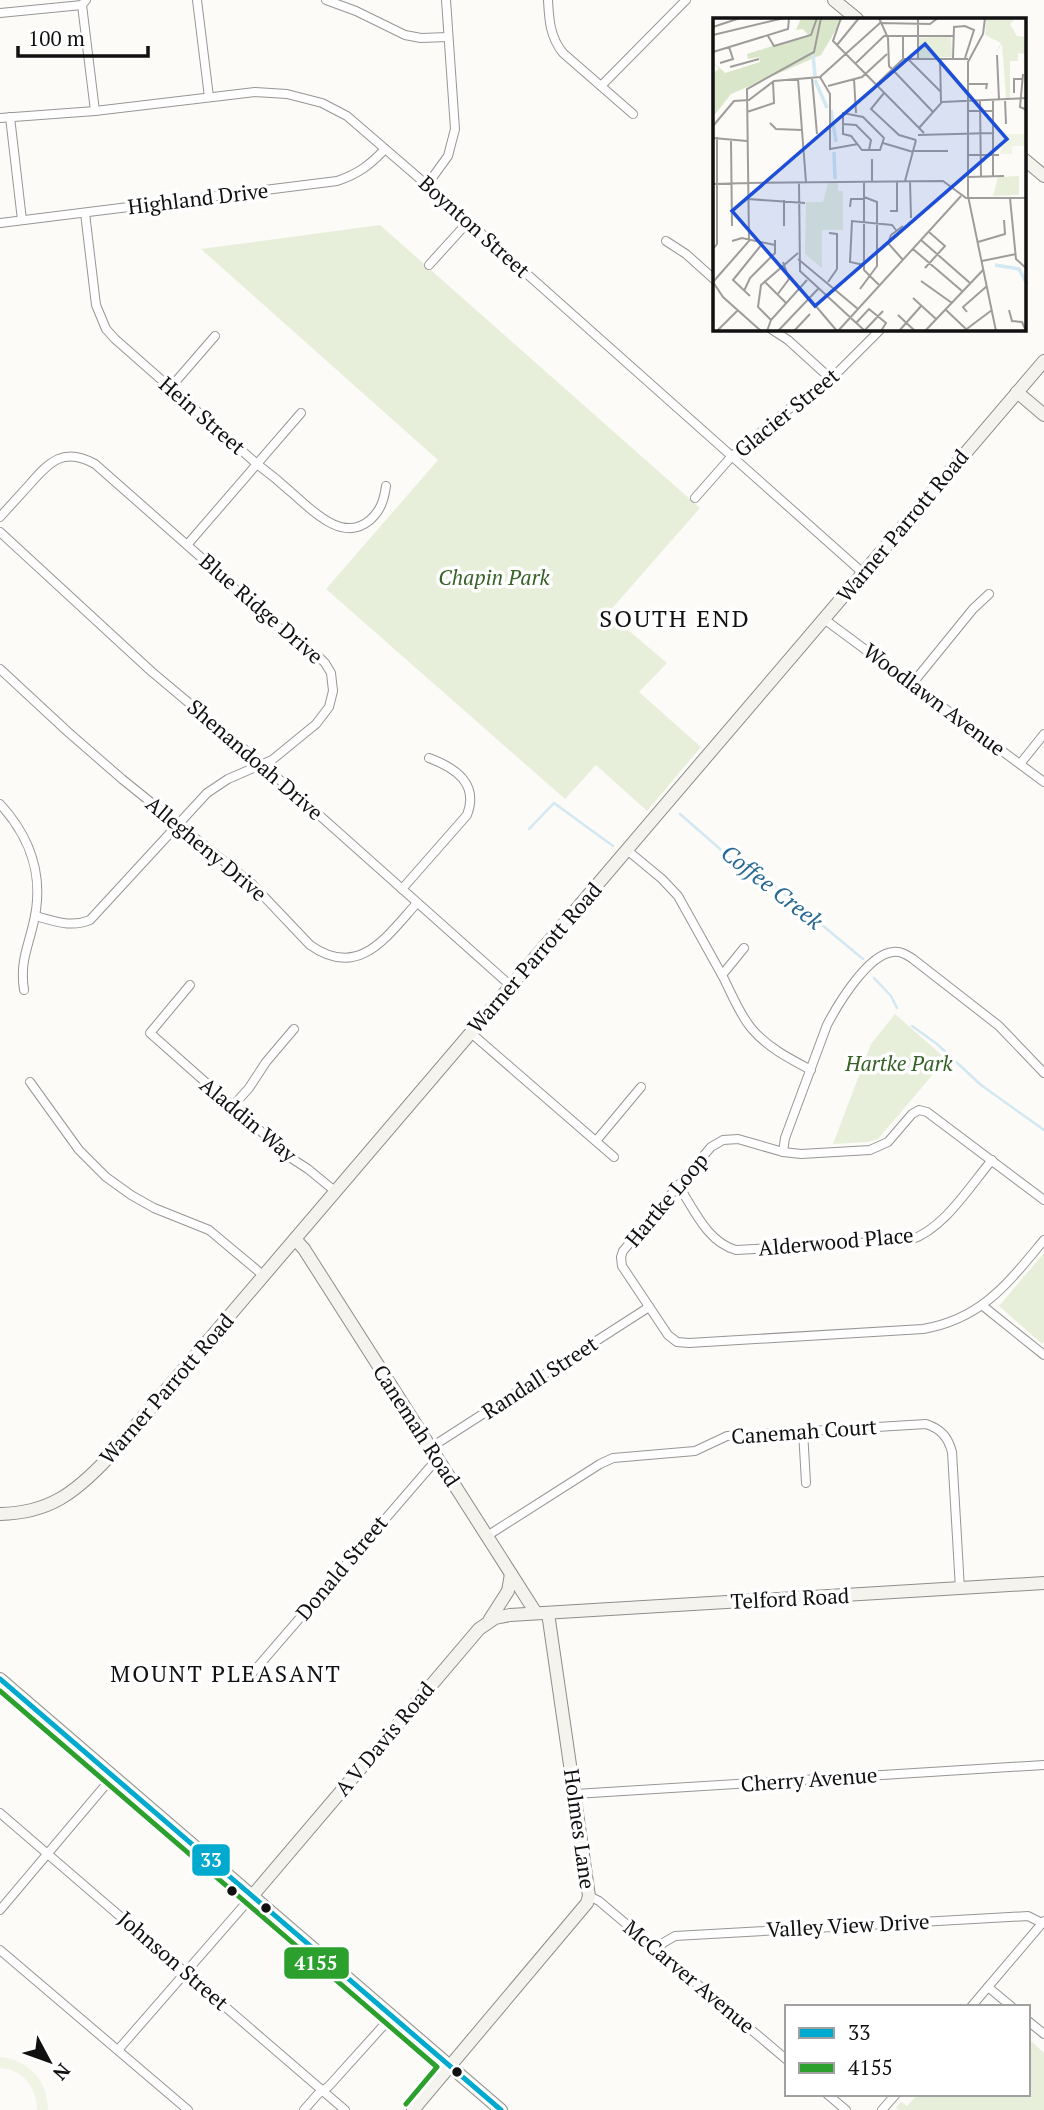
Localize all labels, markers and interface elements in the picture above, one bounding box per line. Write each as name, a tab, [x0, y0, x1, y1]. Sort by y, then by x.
scale bar	[18, 14, 147, 58]
inset map	[713, 18, 1026, 331]
text: 100 m	[28, 24, 85, 52]
street label: Boynton Street	[413, 169, 536, 284]
street label: Highland Drive	[126, 176, 270, 221]
street label: Glacier Street	[728, 361, 845, 463]
street label: Hein Street	[154, 370, 252, 461]
street label: Warner Parrott Road	[830, 443, 975, 608]
street label: Blue Ridge Drive	[194, 547, 329, 670]
park label: Chapin Park	[438, 563, 551, 591]
district label: SOUTH END	[599, 602, 751, 634]
street label: Woodlawn Avenue	[858, 636, 1011, 762]
street label: Shenandoah Drive	[182, 693, 329, 826]
street label: Allegheny Drive	[140, 789, 273, 907]
water label: Coffee Creek	[715, 837, 830, 937]
street label: Warner Parrott Road	[461, 876, 608, 1039]
park label: Hartke Park	[844, 1049, 954, 1077]
street label: Aladdin Way	[194, 1071, 303, 1168]
street label: Hartke Loop	[619, 1146, 714, 1252]
street label: Alderwood Place	[757, 1220, 915, 1262]
street label: Warner Parrott Road	[93, 1307, 240, 1470]
street label: Randall Street	[476, 1329, 603, 1425]
street label: Canemah Road	[367, 1359, 467, 1492]
street label: Canemah Court	[730, 1412, 878, 1450]
street label: Donald Street	[289, 1509, 393, 1626]
street label: Telford Road	[730, 1581, 850, 1615]
district label: MOUNT PLEASANT	[110, 1658, 342, 1689]
street label: A V Davis Road	[328, 1675, 440, 1801]
street label: Cherry Avenue	[740, 1760, 878, 1798]
street label: Holmes Lane	[558, 1767, 602, 1891]
line badge: 33	[191, 1843, 231, 1877]
text: 33	[200, 1847, 222, 1872]
unlabelled marker	[225, 1884, 239, 1898]
unlabelled marker	[259, 1901, 273, 1915]
street label: Johnson Street	[112, 1904, 235, 2016]
street label: Valley View Drive	[766, 1907, 930, 1943]
street label: McCarver Avenue	[618, 1913, 761, 2039]
line badge: 4155	[283, 1946, 350, 1980]
text: 4155	[295, 1950, 337, 1975]
legend	[785, 2005, 1030, 2096]
text: 33	[848, 2018, 870, 2046]
north arrow	[14, 2026, 84, 2096]
text: 4155	[848, 2053, 893, 2081]
text: N	[48, 2059, 76, 2087]
unlabelled marker	[450, 2065, 464, 2079]

